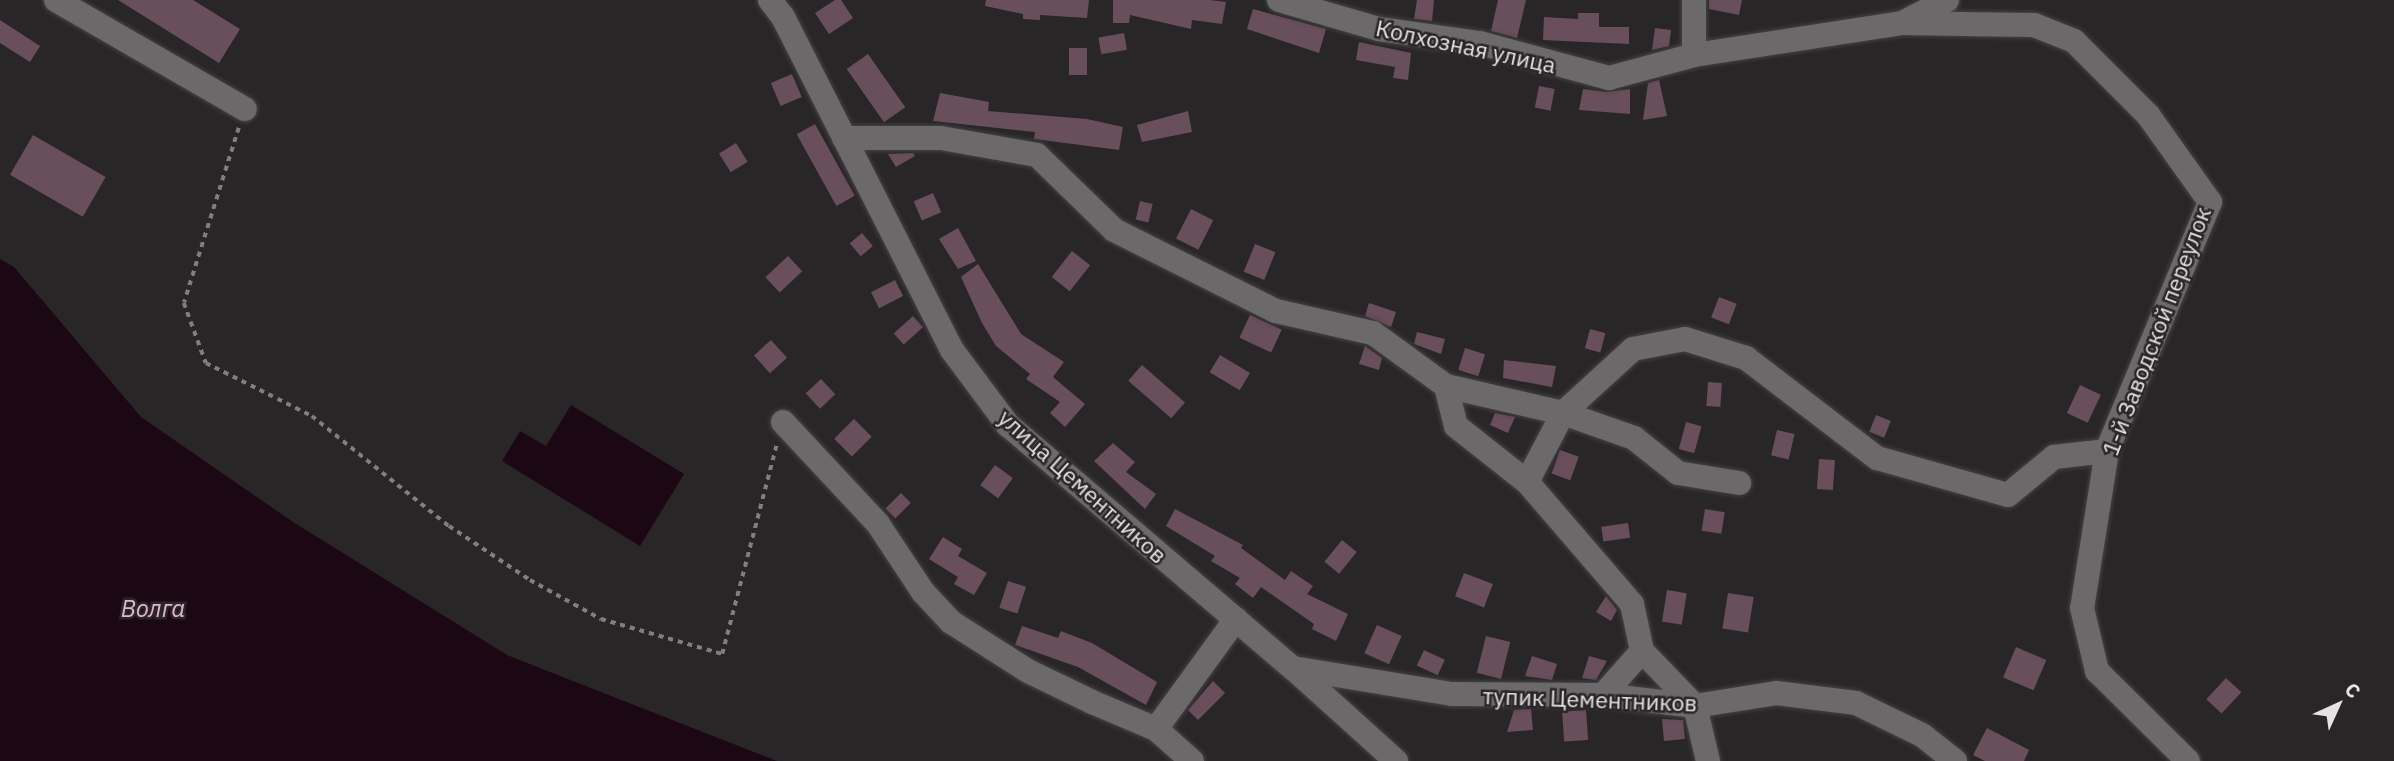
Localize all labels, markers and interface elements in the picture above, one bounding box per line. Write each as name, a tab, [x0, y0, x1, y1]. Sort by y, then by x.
street label: Колхозная улица	[1373, 13, 1559, 79]
street label: 1-й Заводской переулок	[2096, 203, 2216, 459]
street label: улица Цементников	[993, 403, 1173, 569]
water label: Волга	[121, 595, 185, 623]
north arrow	[2303, 670, 2373, 740]
text: С	[2340, 677, 2366, 703]
street label: тупик Цементников	[1482, 681, 1698, 717]

